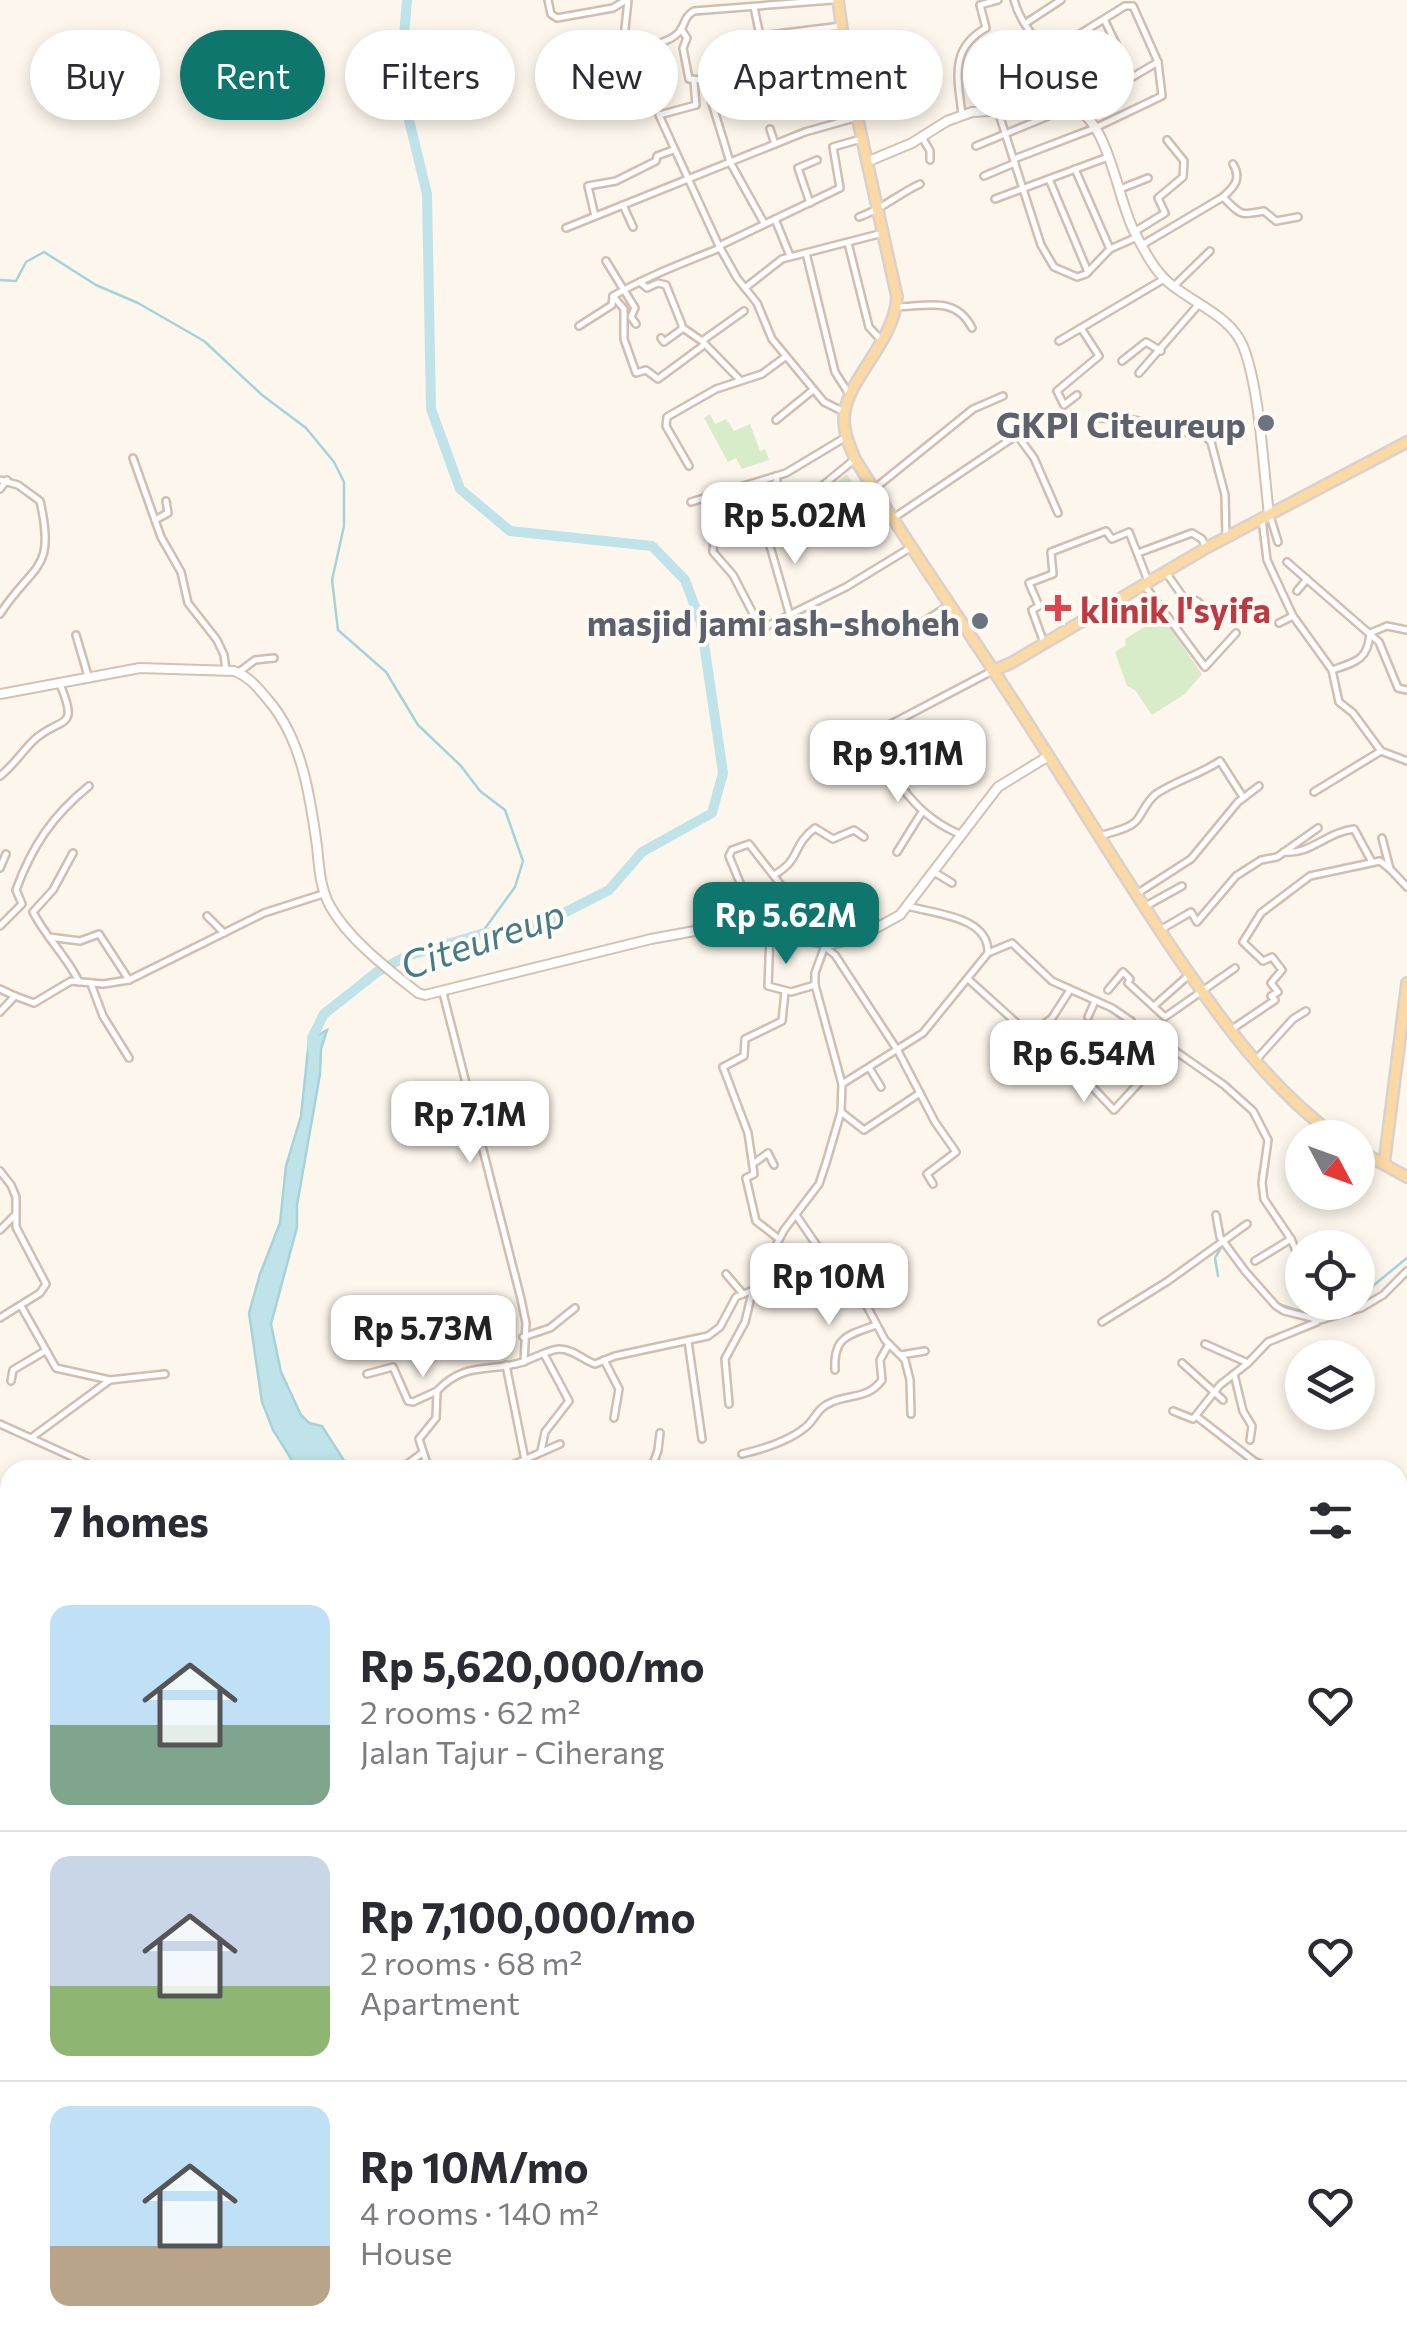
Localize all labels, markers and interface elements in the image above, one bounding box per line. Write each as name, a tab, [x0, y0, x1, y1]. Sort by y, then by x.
chip: Buy	[30, 30, 160, 120]
chip: Rent	[180, 30, 325, 120]
chip: Filters	[345, 30, 515, 120]
chip: New	[535, 30, 678, 120]
chip: Apartment	[698, 30, 943, 120]
chip: House	[963, 30, 1134, 120]
place label: GKPI Citeureup	[996, 402, 1246, 445]
marker: GKPI Citeureup	[1255, 412, 1277, 434]
pin: Rp 5.02M	[692, 482, 898, 567]
text: Rp 5.02M	[723, 494, 867, 534]
place label: klinik l'syifa	[1080, 587, 1271, 630]
marker: klinik l'syifa	[1045, 595, 1071, 621]
place label: masjid jami ash-shoheh	[587, 600, 960, 643]
marker: masjid jami ash-shoheh	[969, 610, 991, 632]
pin: Rp 9.11M	[795, 720, 1001, 805]
text: Rp 9.11M	[832, 732, 964, 772]
pin: Rp 5.62M	[683, 882, 889, 967]
water label: Citeureup	[394, 888, 570, 988]
text: Rp 5.62M	[715, 894, 857, 934]
pin: Rp 6.54M	[981, 1020, 1187, 1105]
text: Rp 6.54M	[1012, 1032, 1156, 1072]
pin: Rp 7.1M	[378, 1081, 562, 1166]
text: Rp 7.1M	[413, 1093, 527, 1133]
north arrow	[1285, 1120, 1375, 1210]
map controls	[1285, 1120, 1375, 1430]
button: locate	[1285, 1230, 1375, 1320]
pin: Rp 10M	[748, 1243, 910, 1328]
text: Rp 10M	[772, 1255, 886, 1295]
pin: Rp 5.73M	[320, 1295, 526, 1380]
text: Rp 5.73M	[353, 1307, 493, 1347]
button: layers	[1285, 1340, 1375, 1430]
icon: filters	[1303, 1493, 1358, 1548]
text: 7 homes	[50, 1494, 209, 1546]
text: Rp 5,620,000/mo	[360, 1639, 705, 1691]
icon: home	[130, 1645, 250, 1765]
icon: heart	[1303, 1678, 1358, 1733]
text: 2 rooms · 62 m²	[360, 1691, 581, 1731]
text: Jalan Tajur - Ciherang	[360, 1731, 665, 1771]
text: Rp 7,100,000/mo	[360, 1890, 696, 1942]
icon: home	[130, 1896, 250, 2016]
icon: heart	[1303, 1929, 1358, 1984]
text: 2 rooms · 68 m²	[360, 1942, 582, 1982]
text: Apartment	[360, 1982, 520, 2022]
text: Rp 10M/mo	[360, 2140, 589, 2192]
icon: home	[130, 2146, 250, 2266]
icon: heart	[1303, 2179, 1358, 2234]
text: 4 rooms · 140 m²	[360, 2192, 599, 2232]
text: House	[360, 2232, 452, 2272]

